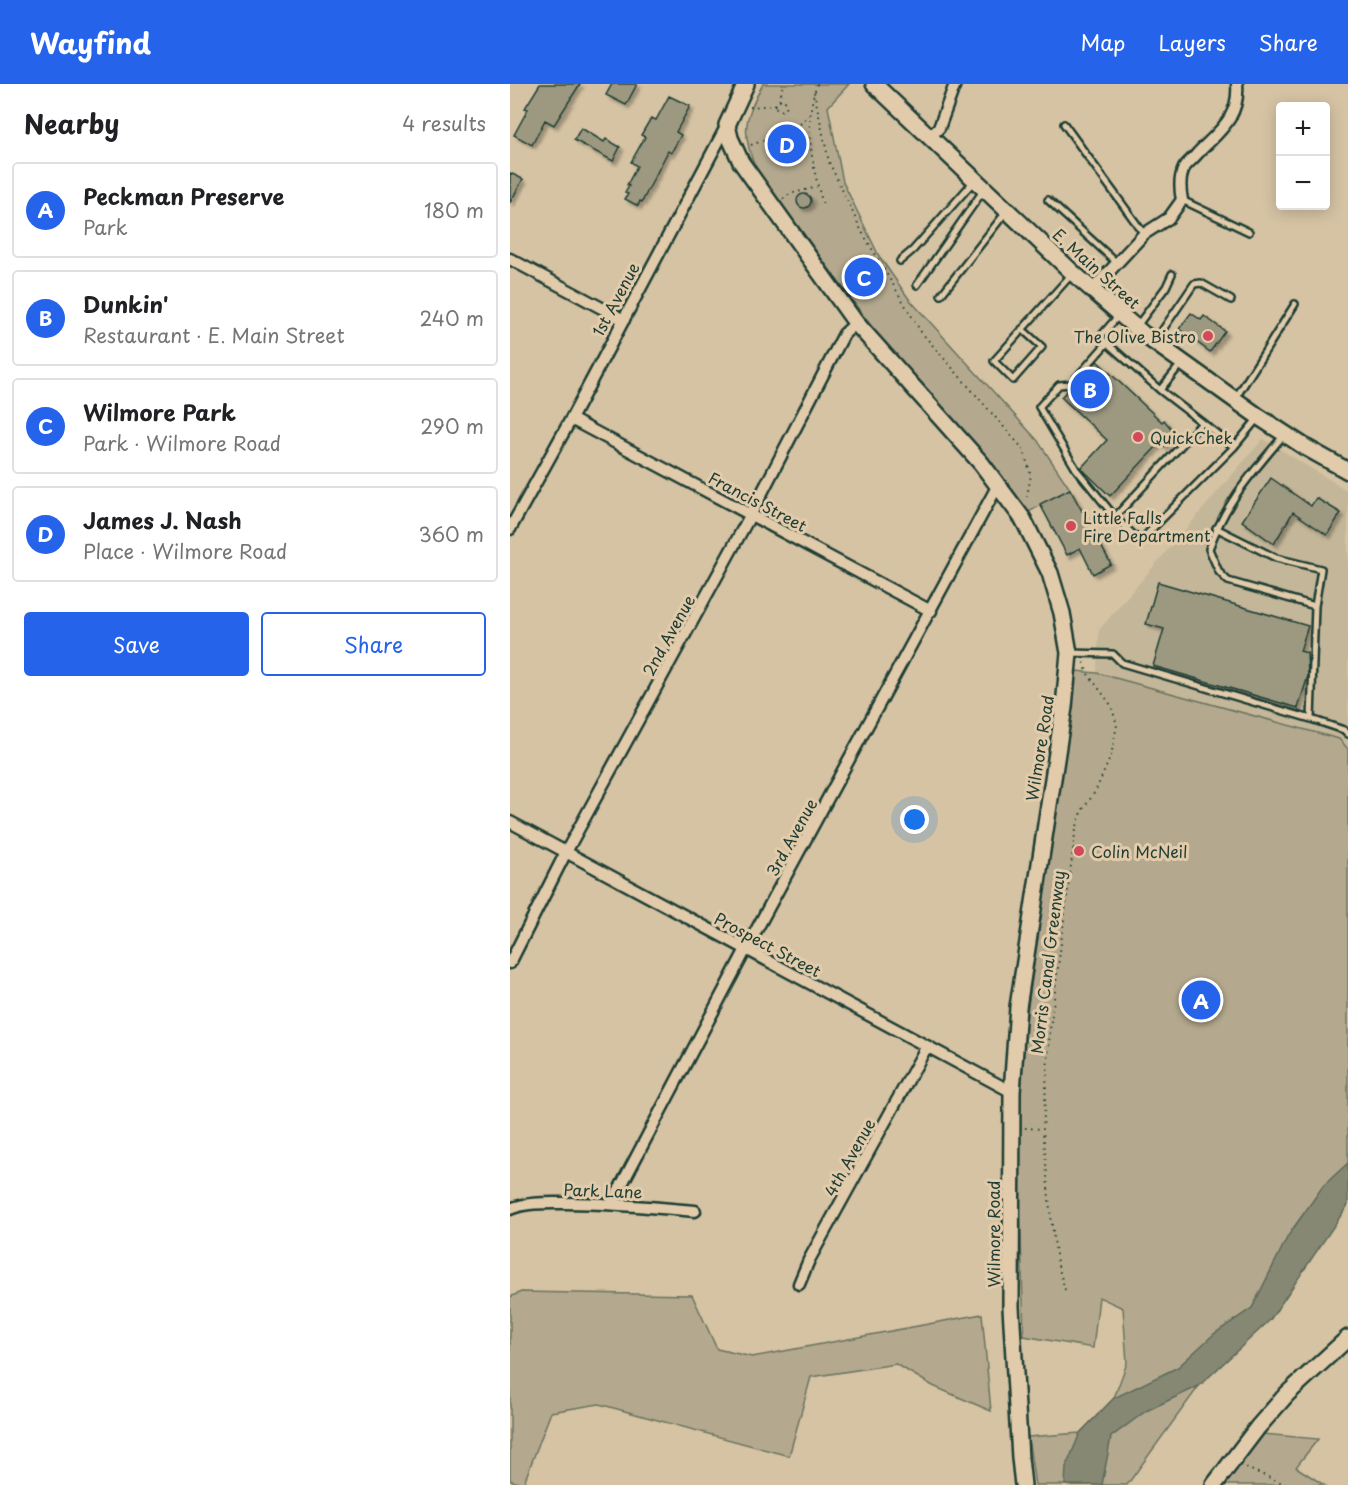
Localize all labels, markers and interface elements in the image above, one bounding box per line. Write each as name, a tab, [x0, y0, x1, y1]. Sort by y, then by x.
text: Wayfind	[30, 21, 151, 64]
text: Map	[1081, 26, 1125, 58]
text: Layers	[1158, 26, 1226, 58]
text: Share	[1259, 26, 1318, 58]
map controls	[1276, 102, 1330, 210]
button: +	[1276, 102, 1330, 156]
text: Nearby	[24, 104, 119, 143]
text: 4 results	[402, 108, 486, 138]
pin: D	[768, 122, 806, 166]
button: −	[1276, 156, 1330, 210]
text: Peckman Preserve	[83, 179, 285, 212]
text: A	[38, 195, 53, 225]
text: 180 m	[424, 195, 484, 225]
text: Park	[83, 212, 128, 242]
street label: E. Main Street	[1048, 222, 1146, 314]
pin: C	[844, 254, 884, 300]
street label: 1st Avenue	[586, 258, 645, 340]
text: Dunkin'	[83, 287, 168, 320]
text: B	[39, 303, 52, 333]
text: 240 m	[419, 303, 484, 333]
text: Restaurant · E. Main Street	[83, 320, 345, 350]
place label: The Olive Bistro	[1074, 324, 1196, 348]
marker: The Olive Bistro	[1201, 329, 1215, 343]
pin: B	[1070, 366, 1110, 412]
text: Wilmore Park	[83, 395, 236, 428]
text: C	[38, 411, 53, 441]
text: 290 m	[420, 411, 484, 441]
place label: QuickChek	[1150, 425, 1233, 449]
text: Park · Wilmore Road	[83, 428, 281, 458]
marker: QuickChek	[1131, 430, 1145, 444]
street label: Francis Street	[705, 465, 812, 537]
text: James J. Nash	[83, 503, 242, 536]
place label: Little Falls Fire Department	[1083, 505, 1211, 547]
text: D	[38, 519, 53, 549]
text: 360 m	[418, 519, 484, 549]
marker: Little Falls Fire Department	[1064, 519, 1078, 533]
text: Place · Wilmore Road	[83, 536, 287, 566]
street label: 2nd Avenue	[636, 590, 700, 680]
button: Save	[24, 612, 249, 676]
button: Share	[261, 612, 486, 676]
street label: Wilmore Road	[1019, 693, 1059, 803]
street label: 3rd Avenue	[760, 794, 822, 880]
your location	[900, 805, 929, 834]
place label: Colin McNeil	[1091, 839, 1187, 863]
marker: Colin McNeil	[1072, 844, 1086, 858]
street label: Morris Canal Greenway	[1024, 869, 1070, 1055]
street label: Prospect Street	[710, 906, 826, 983]
pin: A	[1182, 978, 1220, 1022]
street label: 4th Avenue	[818, 1113, 880, 1200]
street label: Park Lane	[563, 1177, 643, 1203]
street label: Wilmore Road	[981, 1181, 1005, 1287]

